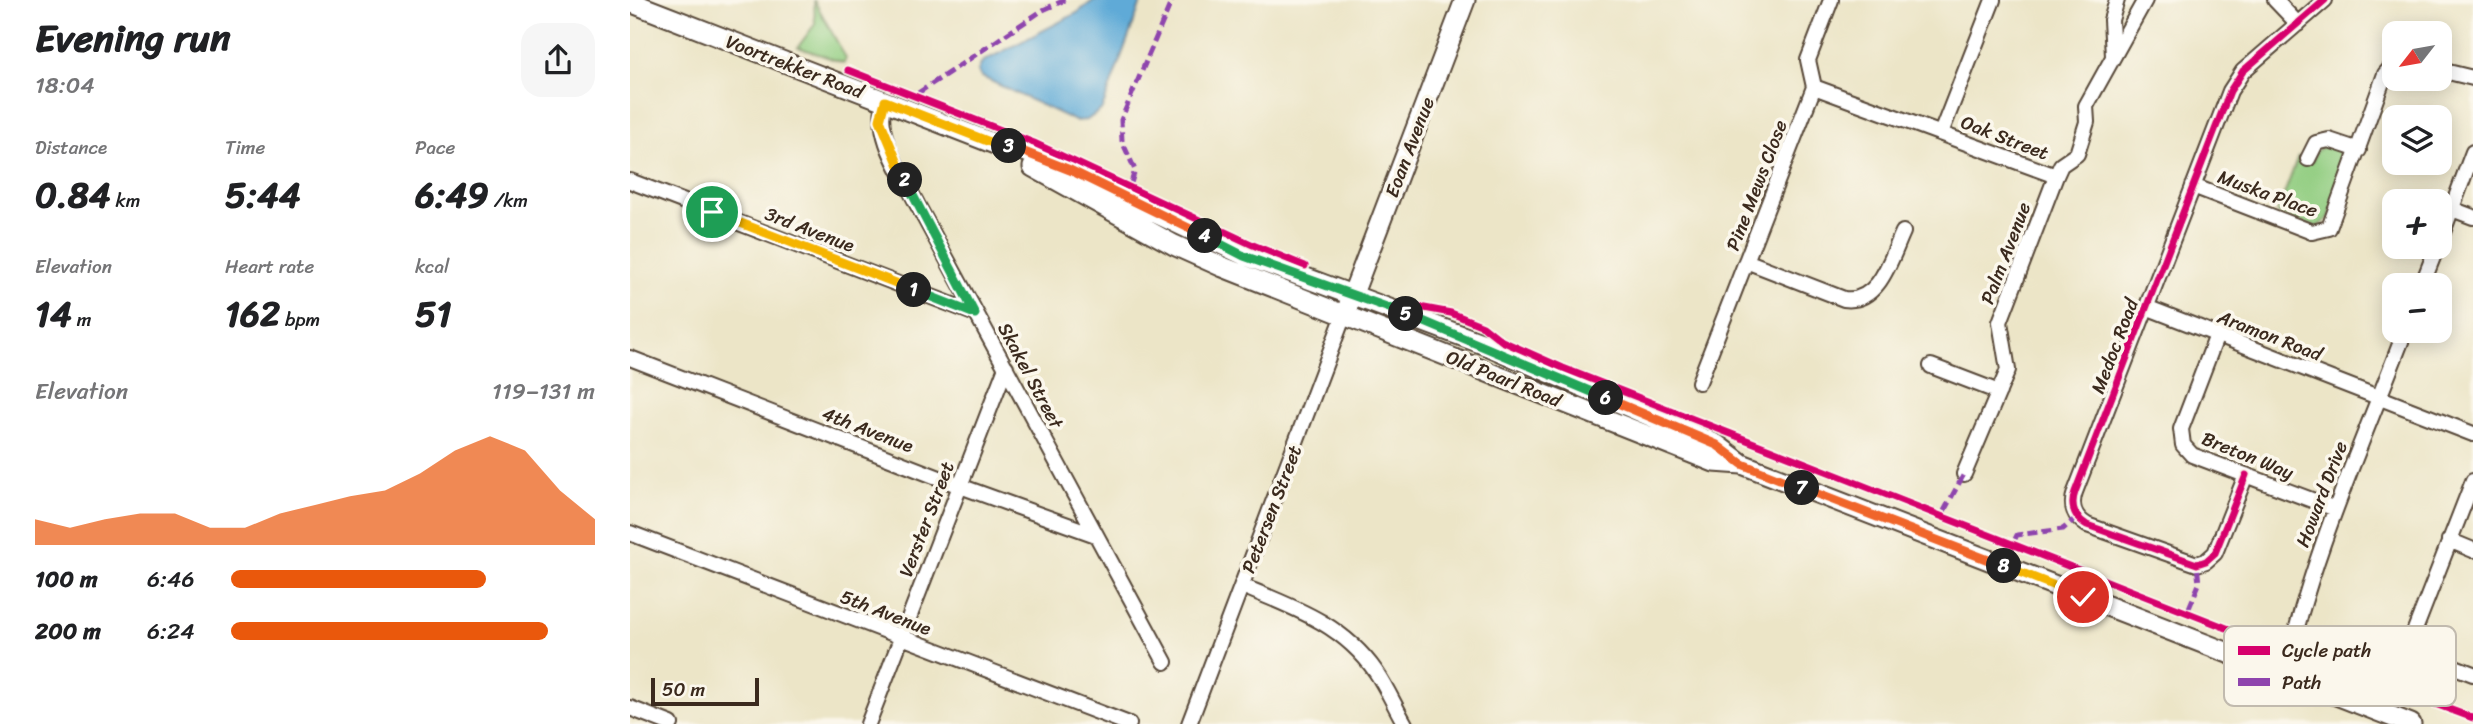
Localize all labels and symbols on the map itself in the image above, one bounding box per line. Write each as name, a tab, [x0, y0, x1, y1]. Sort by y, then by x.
north arrow	[2382, 21, 2452, 91]
street label: Voortrekker Road	[721, 25, 870, 109]
street label: Eoan Avenue	[1375, 92, 1444, 202]
street label: Oak Street	[1956, 106, 2054, 169]
street label: Pine Mews Close	[1716, 115, 1797, 255]
pin: 3	[992, 128, 1026, 164]
street label: Muska Place	[2213, 160, 2323, 227]
pin: 2	[888, 162, 922, 198]
pin	[682, 182, 742, 242]
street label: 3rd Avenue	[760, 197, 860, 262]
street label: Palm Avenue	[1971, 197, 2040, 309]
pin: 4	[1188, 218, 1222, 254]
pin: 1	[896, 272, 932, 308]
street label: Medoc Road	[2081, 292, 2148, 399]
pin: 5	[1388, 296, 1424, 332]
street label: Aramon Road	[2212, 300, 2329, 371]
street label: Skakel Street	[989, 316, 1073, 436]
street label: Old Paarl Road	[1441, 340, 1567, 417]
pin: 6	[1588, 380, 1623, 416]
street label: 4th Avenue	[817, 397, 918, 462]
street label: Breton Way	[2197, 422, 2299, 489]
street label: Howard Drive	[2286, 436, 2357, 552]
street label: Petersen Street	[1232, 440, 1311, 578]
street label: Verster Street	[889, 457, 964, 582]
pin: 7	[1784, 470, 1820, 505]
pin: 8	[1986, 548, 2022, 584]
pin	[2053, 567, 2113, 627]
street label: 5th Avenue	[835, 580, 936, 645]
legend	[2224, 626, 2456, 706]
text: Cycle path	[2282, 634, 2371, 667]
text: Path	[2282, 666, 2321, 699]
scale bar	[651, 675, 760, 707]

